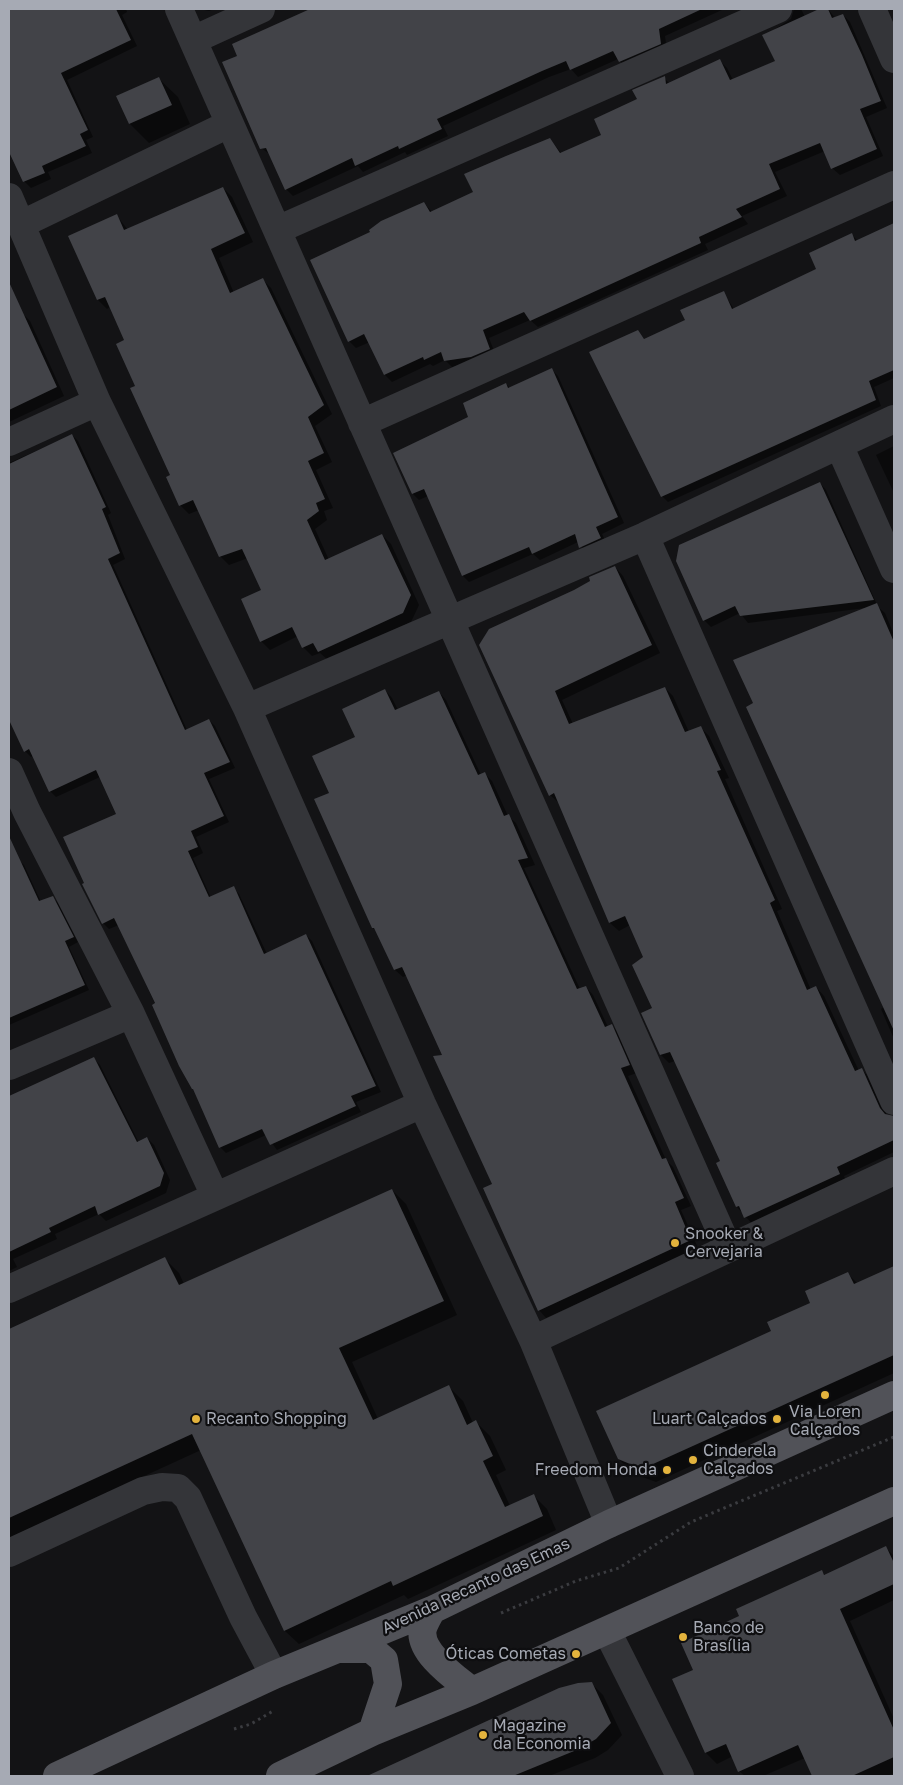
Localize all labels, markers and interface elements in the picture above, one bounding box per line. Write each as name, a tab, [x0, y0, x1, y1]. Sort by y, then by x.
place label: Snooker & Cervejaria	[685, 1224, 763, 1262]
marker: Snooker & Cervejaria	[669, 1237, 681, 1249]
marker: Via Loren Calçados	[819, 1389, 831, 1401]
place label: Via Loren Calçados	[789, 1402, 861, 1440]
place label: Recanto Shopping	[206, 1409, 347, 1429]
place label: Luart Calçados	[652, 1409, 767, 1429]
marker: Recanto Shopping	[190, 1413, 202, 1425]
marker: Luart Calçados	[771, 1413, 783, 1425]
place label: Cinderela Calçados	[703, 1441, 777, 1479]
marker: Cinderela Calçados	[687, 1454, 699, 1466]
place label: Freedom Honda	[535, 1460, 657, 1480]
marker: Freedom Honda	[661, 1464, 673, 1476]
street label: Avenida Recanto das Emas	[379, 1534, 573, 1638]
place label: Banco de Brasília	[693, 1618, 764, 1656]
marker: Banco de Brasília	[677, 1631, 689, 1643]
place label: Óticas Cometas	[445, 1644, 566, 1664]
marker: Óticas Cometas	[570, 1648, 582, 1660]
place label: Magazine da Economia	[493, 1716, 591, 1754]
marker: Magazine da Economia	[477, 1729, 489, 1741]

